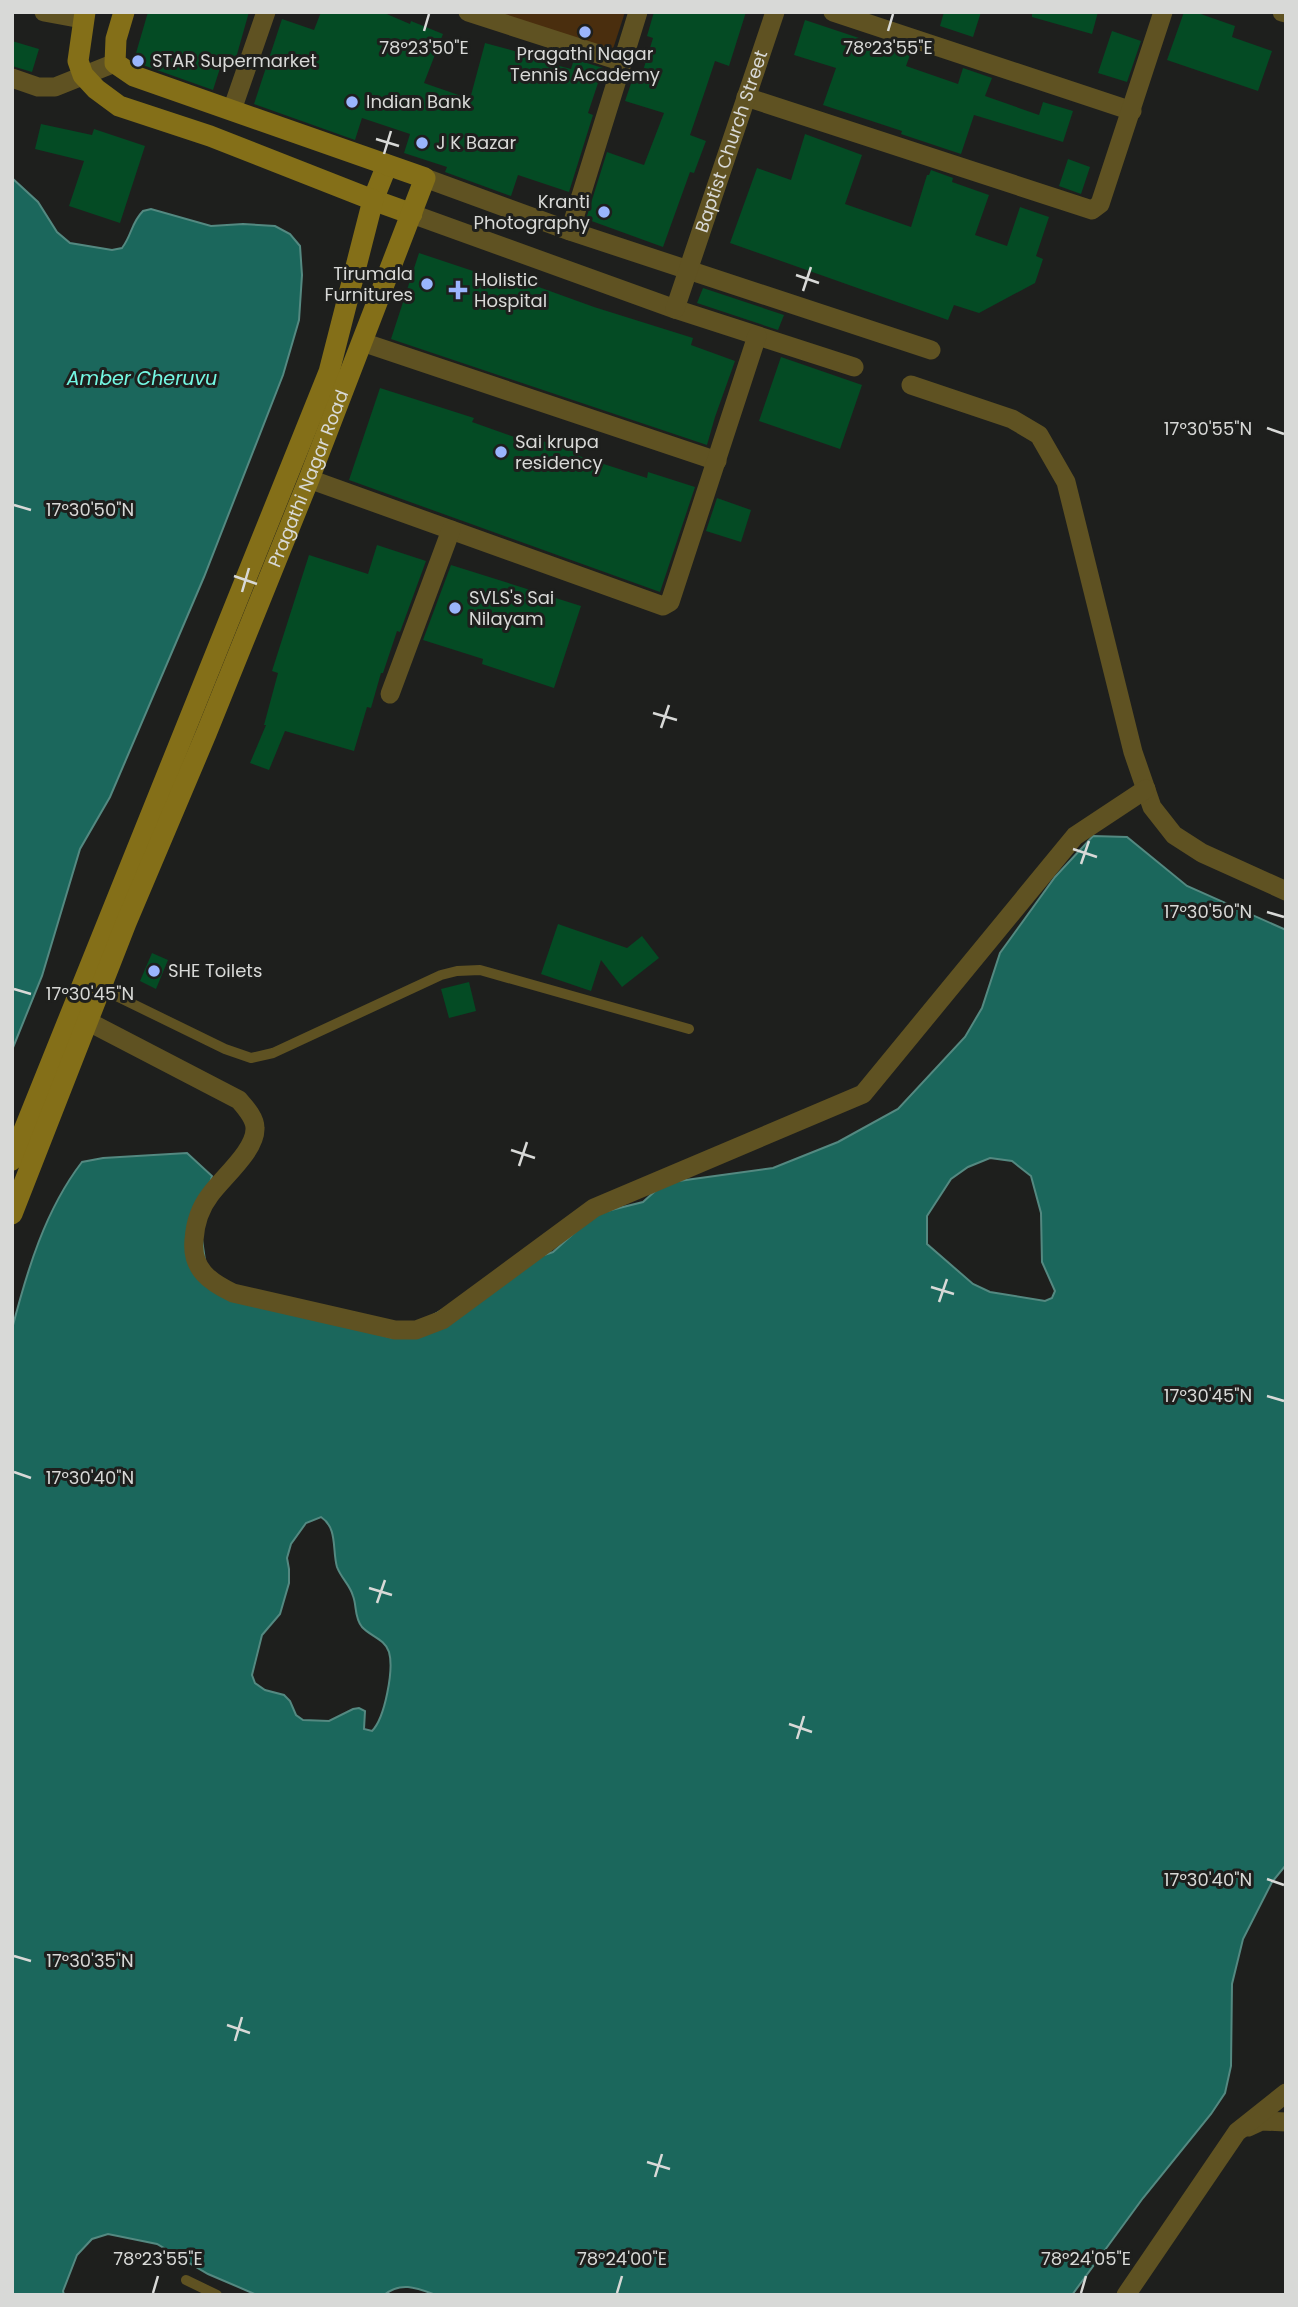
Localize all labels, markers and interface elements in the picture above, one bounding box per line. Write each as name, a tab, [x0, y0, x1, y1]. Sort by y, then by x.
marker: Pragathi Nagar Tennis Academy	[577, 24, 593, 40]
text: 78°23'50"E	[379, 35, 469, 60]
text: 78°23'55"E	[843, 35, 933, 60]
place label: Pragathi Nagar Tennis Academy	[510, 41, 660, 87]
street label: Baptist Church Street	[689, 47, 773, 236]
place label: STAR Supermarket	[152, 48, 317, 73]
marker: STAR Supermarket	[130, 53, 146, 69]
place label: Indian Bank	[366, 89, 472, 114]
marker: Indian Bank	[344, 94, 360, 110]
place label: J K Bazar	[436, 130, 516, 155]
marker: J K Bazar	[414, 135, 430, 151]
place label: Kranti Photography	[474, 189, 590, 235]
marker: Kranti Photography	[596, 204, 612, 220]
place label: Tirumala Furnitures	[324, 261, 413, 307]
place label: Holistic Hospital	[474, 267, 547, 313]
marker: Tirumala Furnitures	[419, 276, 435, 292]
marker: Holistic Hospital	[448, 280, 468, 300]
water label: Amber Cheruvu	[66, 365, 217, 392]
street label: Pragathi Nagar Road	[262, 386, 354, 571]
text: 17°30'55"N	[1164, 416, 1252, 441]
place label: Sai krupa residency	[515, 429, 603, 475]
marker: Sai krupa residency	[493, 444, 509, 460]
text: 17°30'50"N	[46, 497, 134, 522]
place label: SVLS's Sai Nilayam	[469, 585, 554, 631]
marker: SVLS's Sai Nilayam	[447, 600, 463, 616]
text: 17°30'50"N	[1164, 899, 1252, 924]
place label: SHE Toilets	[168, 958, 262, 983]
marker: SHE Toilets	[146, 963, 162, 979]
text: 17°30'45"N	[46, 981, 134, 1006]
text: 17°30'45"N	[1164, 1383, 1252, 1408]
text: 17°30'40"N	[46, 1465, 134, 1490]
text: 17°30'40"N	[1164, 1867, 1252, 1892]
text: 17°30'35"N	[46, 1948, 134, 1973]
text: 78°23'55"E	[113, 2246, 203, 2271]
text: 78°24'00"E	[577, 2246, 667, 2271]
text: 78°24'05"E	[1041, 2246, 1131, 2271]

